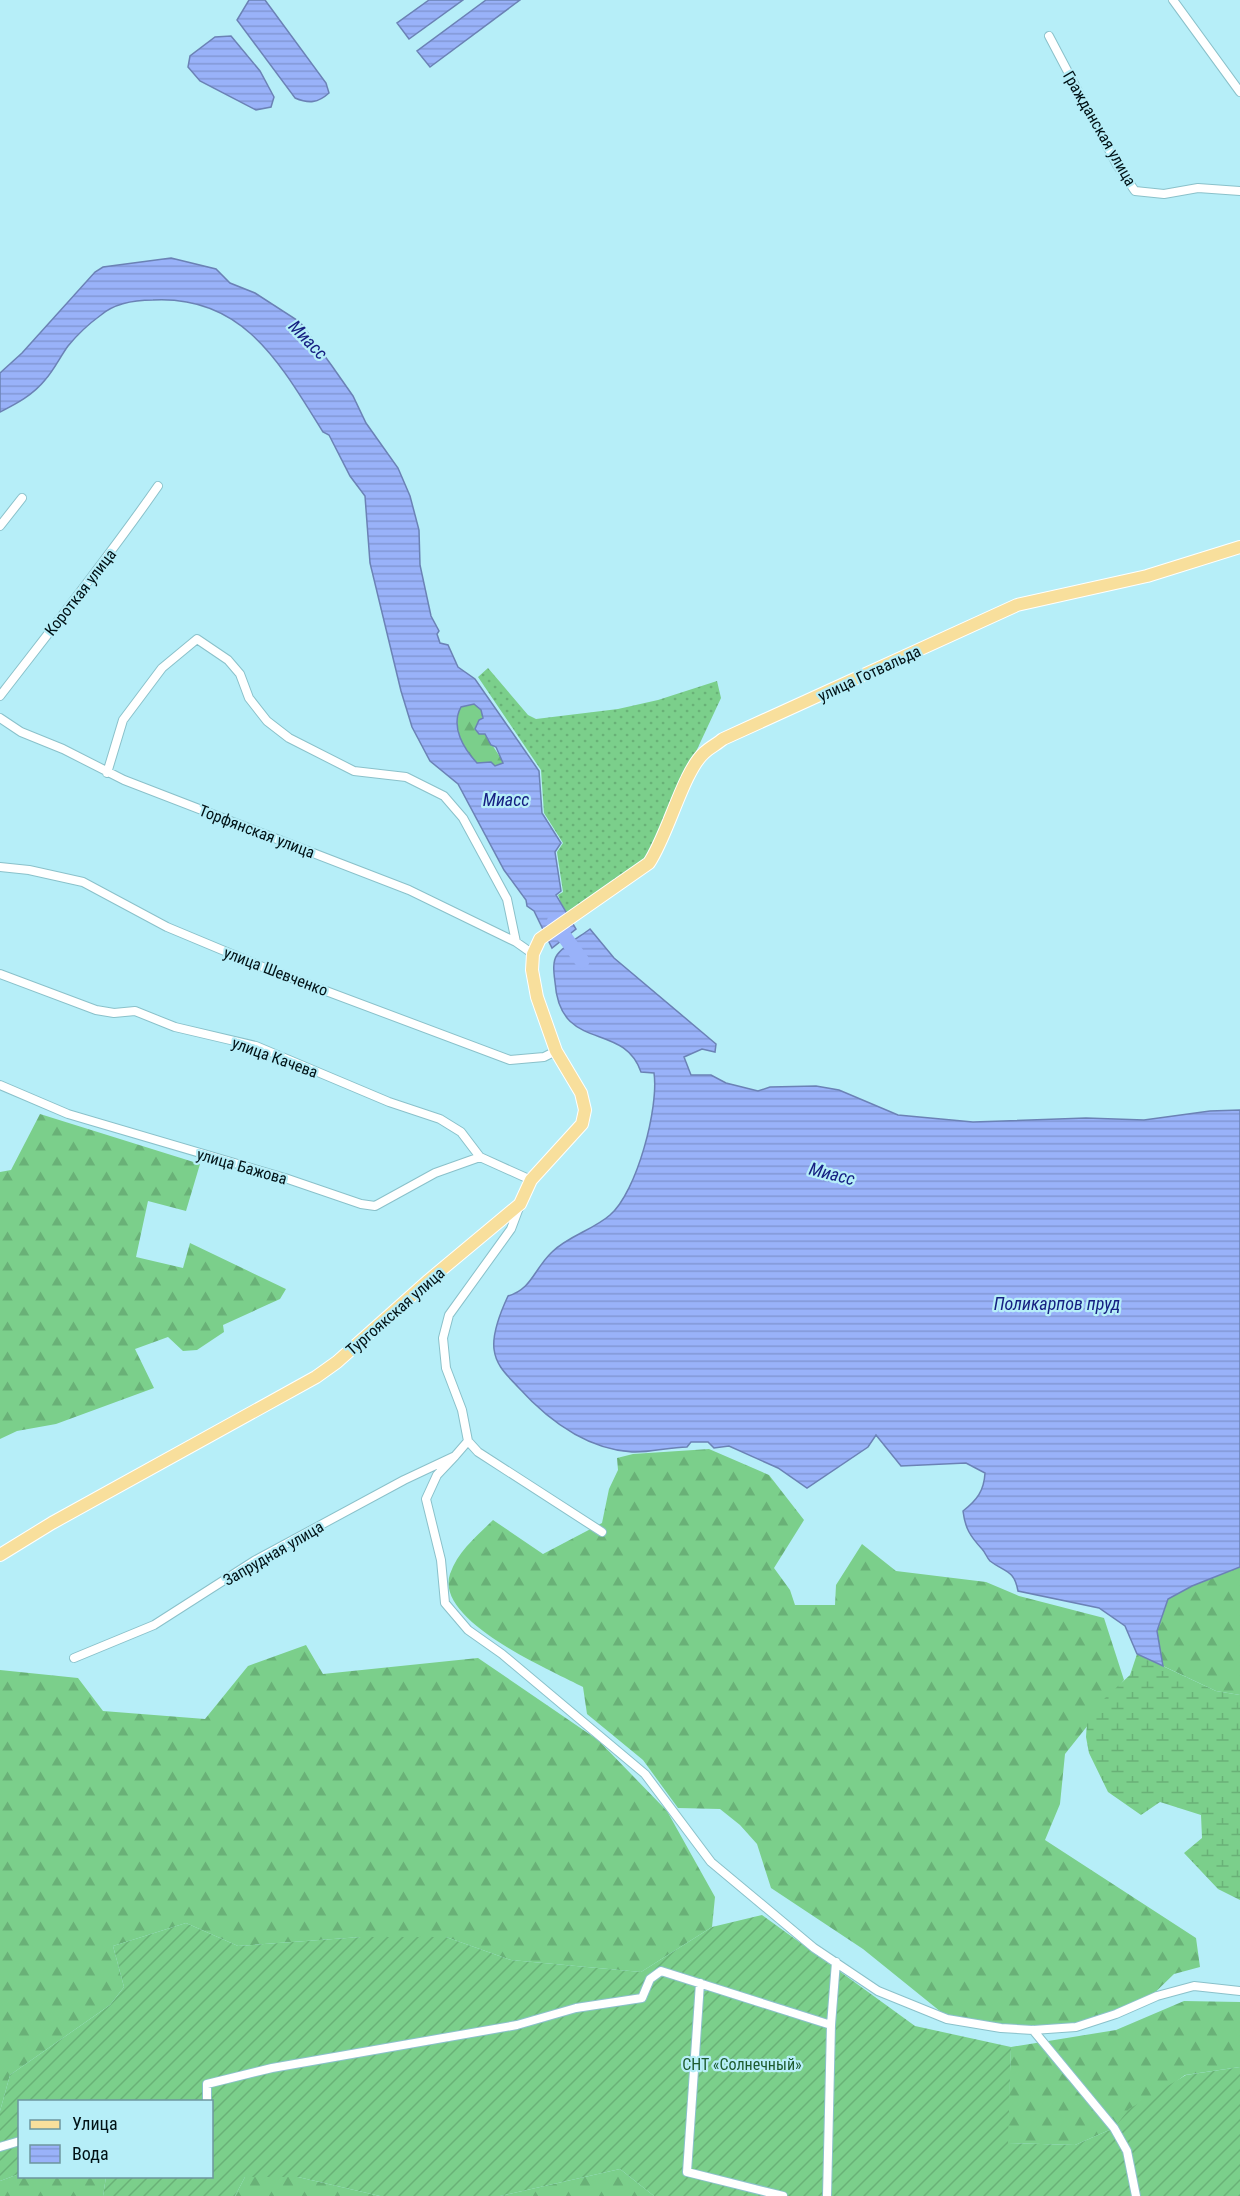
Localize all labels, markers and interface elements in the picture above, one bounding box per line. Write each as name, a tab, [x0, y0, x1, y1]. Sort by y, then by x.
street label: Гражданская улица	[1059, 67, 1140, 189]
water label: Миасс	[285, 316, 332, 364]
street label: Короткая улица	[41, 545, 120, 639]
street label: улица Готвальда	[815, 641, 924, 706]
water label: Миасс	[483, 789, 529, 810]
street label: Торфянская улица	[196, 801, 317, 862]
street label: улица Шевченко	[221, 943, 331, 1000]
street label: улица Качева	[229, 1033, 320, 1082]
street label: улица Бажова	[195, 1145, 289, 1188]
water label: Миасс	[807, 1158, 857, 1189]
street label: Тургоякская улица	[342, 1263, 448, 1359]
water label: Поликарпов пруд	[994, 1293, 1120, 1314]
street label: Запрудная улица	[220, 1517, 327, 1590]
park label: СНТ «Солнечный»	[682, 2055, 802, 2074]
legend	[18, 2100, 213, 2178]
text: Улица	[72, 2113, 118, 2134]
text: Вода	[72, 2143, 109, 2164]

